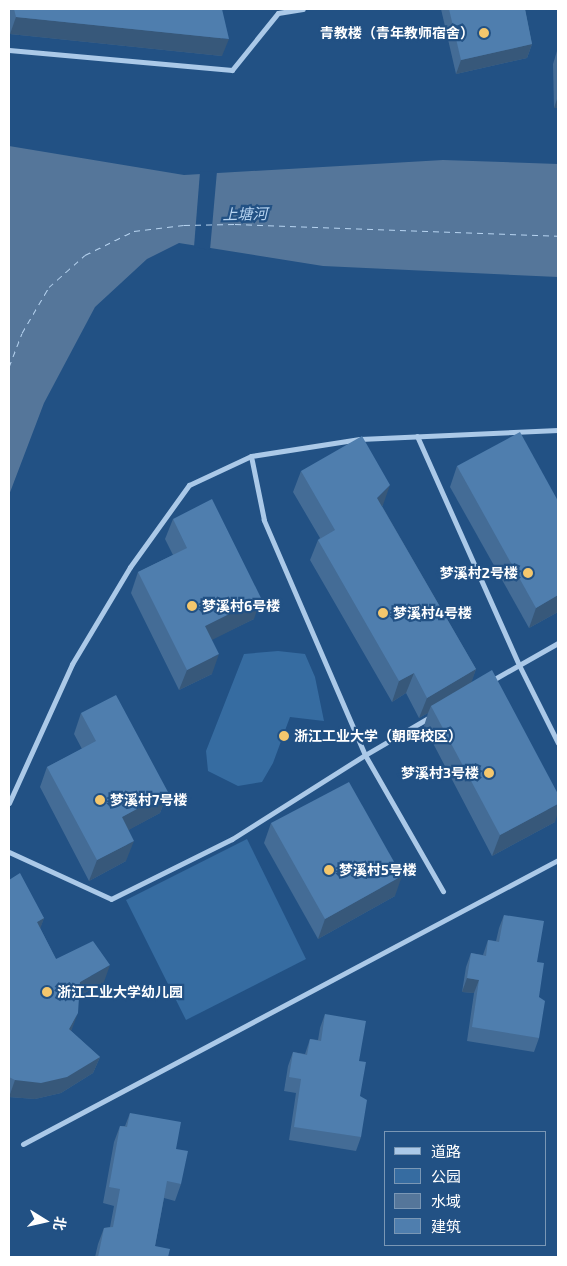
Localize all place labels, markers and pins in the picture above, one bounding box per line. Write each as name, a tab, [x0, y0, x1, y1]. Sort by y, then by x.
place label: 青教楼（青年教师宿舍）	[320, 25, 474, 41]
marker: 青教楼（青年教师宿舍）	[478, 27, 490, 39]
place label: 梦溪村2号楼	[440, 565, 518, 581]
marker: 梦溪村2号楼	[522, 567, 534, 579]
place label: 梦溪村6号楼	[202, 598, 280, 614]
marker: 梦溪村6号楼	[186, 600, 198, 612]
place label: 梦溪村4号楼	[393, 605, 472, 621]
marker: 梦溪村4号楼	[377, 607, 389, 619]
place label: 浙江工业大学（朝晖校区）	[294, 728, 462, 744]
marker: 浙江工业大学（朝晖校区）	[278, 730, 290, 742]
place label: 梦溪村3号楼	[401, 765, 479, 781]
marker: 梦溪村3号楼	[483, 767, 495, 779]
place label: 梦溪村7号楼	[110, 792, 187, 808]
marker: 梦溪村7号楼	[94, 794, 106, 806]
place label: 梦溪村5号楼	[339, 862, 417, 878]
marker: 梦溪村5号楼	[323, 864, 335, 876]
place label: 浙江工业大学幼儿园	[57, 984, 183, 1000]
marker: 浙江工业大学幼儿园	[41, 986, 53, 998]

